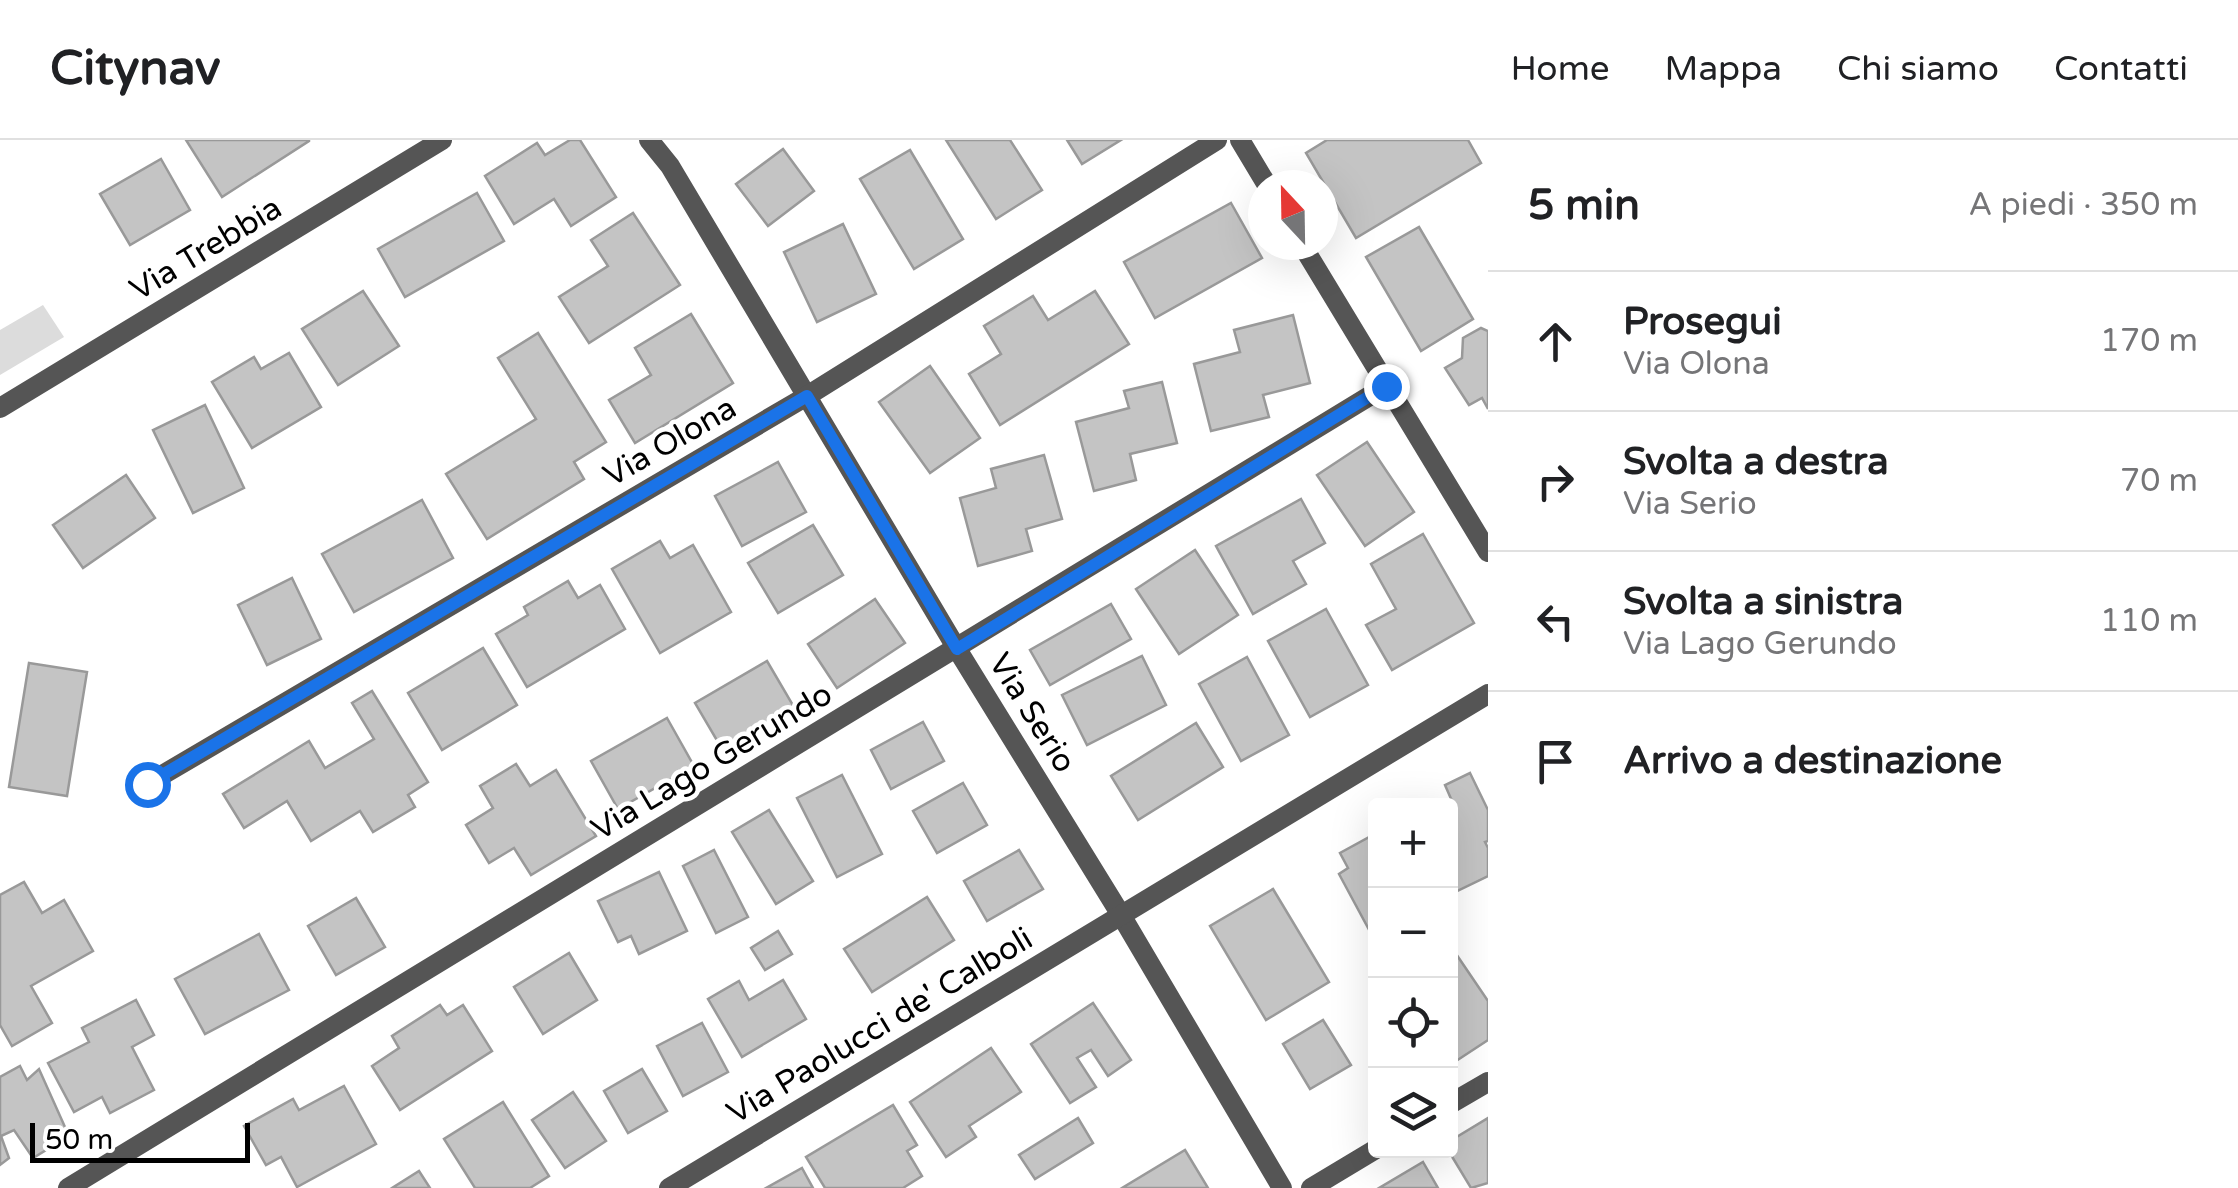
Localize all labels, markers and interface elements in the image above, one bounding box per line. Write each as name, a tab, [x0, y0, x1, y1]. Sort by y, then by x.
text: Citynav	[50, 40, 220, 98]
text: Home	[1510, 48, 1610, 90]
text: Mappa	[1665, 48, 1782, 90]
text: Chi siamo	[1837, 48, 1999, 90]
text: Contatti	[2054, 48, 2188, 90]
north arrow	[1248, 170, 1338, 260]
text: 5 min	[1528, 180, 1640, 231]
text: A piedi · 350 m	[1968, 186, 2198, 224]
street label: Via Trebbia	[123, 189, 289, 309]
text: Prosegui	[1623, 299, 1782, 345]
icon: ahead	[1528, 314, 1583, 369]
text: 170 m	[2100, 322, 2198, 360]
text: Via Olona	[1623, 345, 1770, 383]
route end	[1364, 364, 1410, 410]
street label: Via Olona	[597, 389, 743, 495]
text: Svolta a destra	[1623, 439, 1889, 485]
icon: right	[1528, 454, 1583, 509]
text: 70 m	[2120, 462, 2198, 500]
text: Via Serio	[1623, 485, 1757, 523]
text: Svolta a sinistra	[1623, 579, 1903, 625]
icon: left	[1528, 594, 1583, 649]
text: 110 m	[2100, 602, 2198, 640]
text: Via Lago Gerundo	[1623, 625, 1897, 663]
street label: Via Serio	[980, 646, 1084, 780]
street label: Via Lago Gerundo	[585, 675, 839, 849]
icon: arrive	[1528, 734, 1583, 789]
text: Arrivo a destinazione	[1623, 738, 2002, 784]
route start	[125, 762, 171, 808]
map controls	[1368, 798, 1458, 1158]
button: +	[1368, 798, 1458, 888]
button: −	[1368, 888, 1458, 978]
street label: Via Paolucci de' Calboli	[720, 920, 1040, 1132]
button: locate	[1368, 978, 1458, 1068]
button: layers	[1368, 1068, 1458, 1158]
scale bar	[30, 1118, 250, 1162]
text: 50 m	[45, 1123, 113, 1157]

